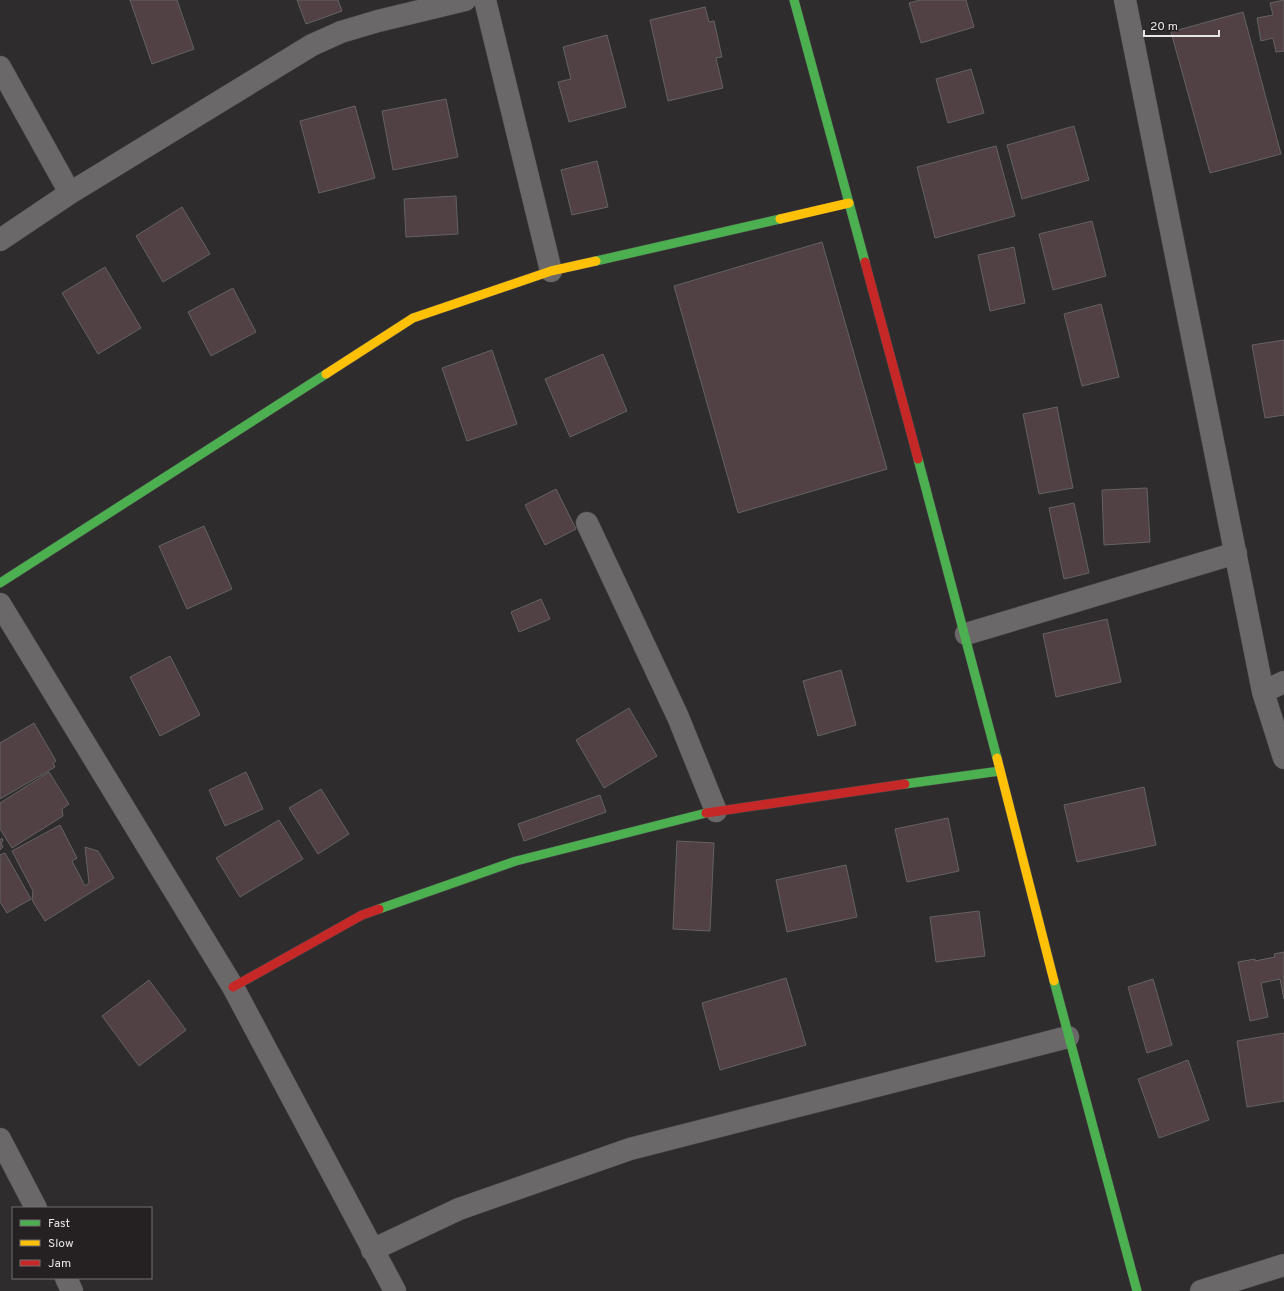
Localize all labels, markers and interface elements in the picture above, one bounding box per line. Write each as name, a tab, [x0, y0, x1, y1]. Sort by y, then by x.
scale bar	[1144, 12, 1219, 38]
text: 20 m	[1150, 19, 1178, 35]
legend	[12, 1207, 152, 1279]
text: Fast	[48, 1216, 70, 1232]
text: Slow	[48, 1236, 74, 1252]
text: Jam	[48, 1256, 71, 1272]

